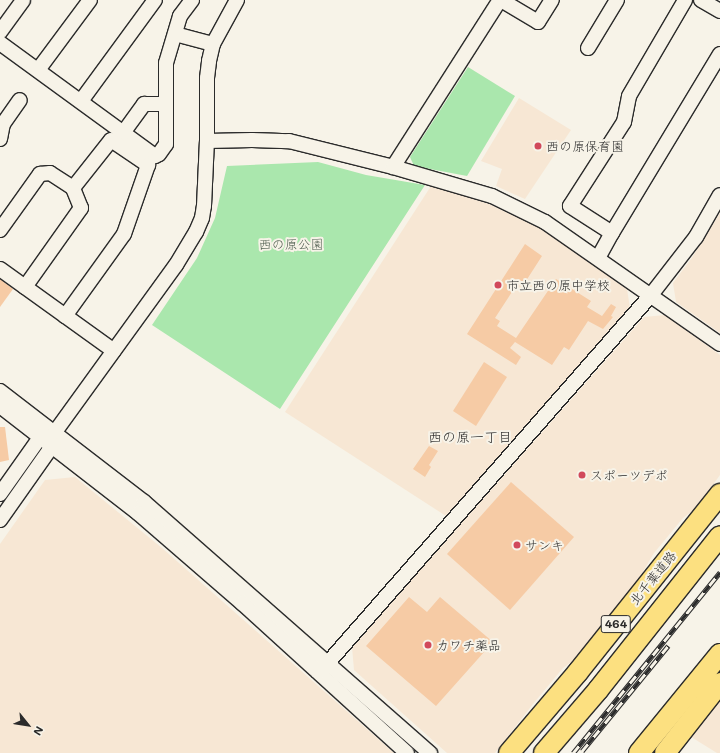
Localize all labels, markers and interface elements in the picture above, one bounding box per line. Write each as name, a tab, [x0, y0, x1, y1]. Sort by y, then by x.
place label: 西の原保育園	[546, 138, 624, 154]
marker: 西の原保育園	[533, 141, 543, 151]
park label: 西の原公園	[259, 236, 323, 252]
place label: 市立西の原中学校	[506, 277, 610, 293]
marker: 市立西の原中学校	[493, 280, 503, 290]
district label: 西の原一丁目	[428, 429, 512, 445]
place label: スポーツデポ	[590, 467, 668, 483]
marker: スポーツデポ	[577, 470, 587, 480]
place label: サンキ	[525, 537, 564, 553]
marker: サンキ	[512, 540, 522, 550]
street label: 北千葉道路	[626, 548, 680, 608]
road number: 464	[600, 614, 632, 634]
place label: カワチ薬品	[436, 637, 501, 653]
marker: カワチ薬品	[423, 640, 433, 650]
north arrow	[8, 705, 48, 745]
text: N	[30, 724, 47, 739]

